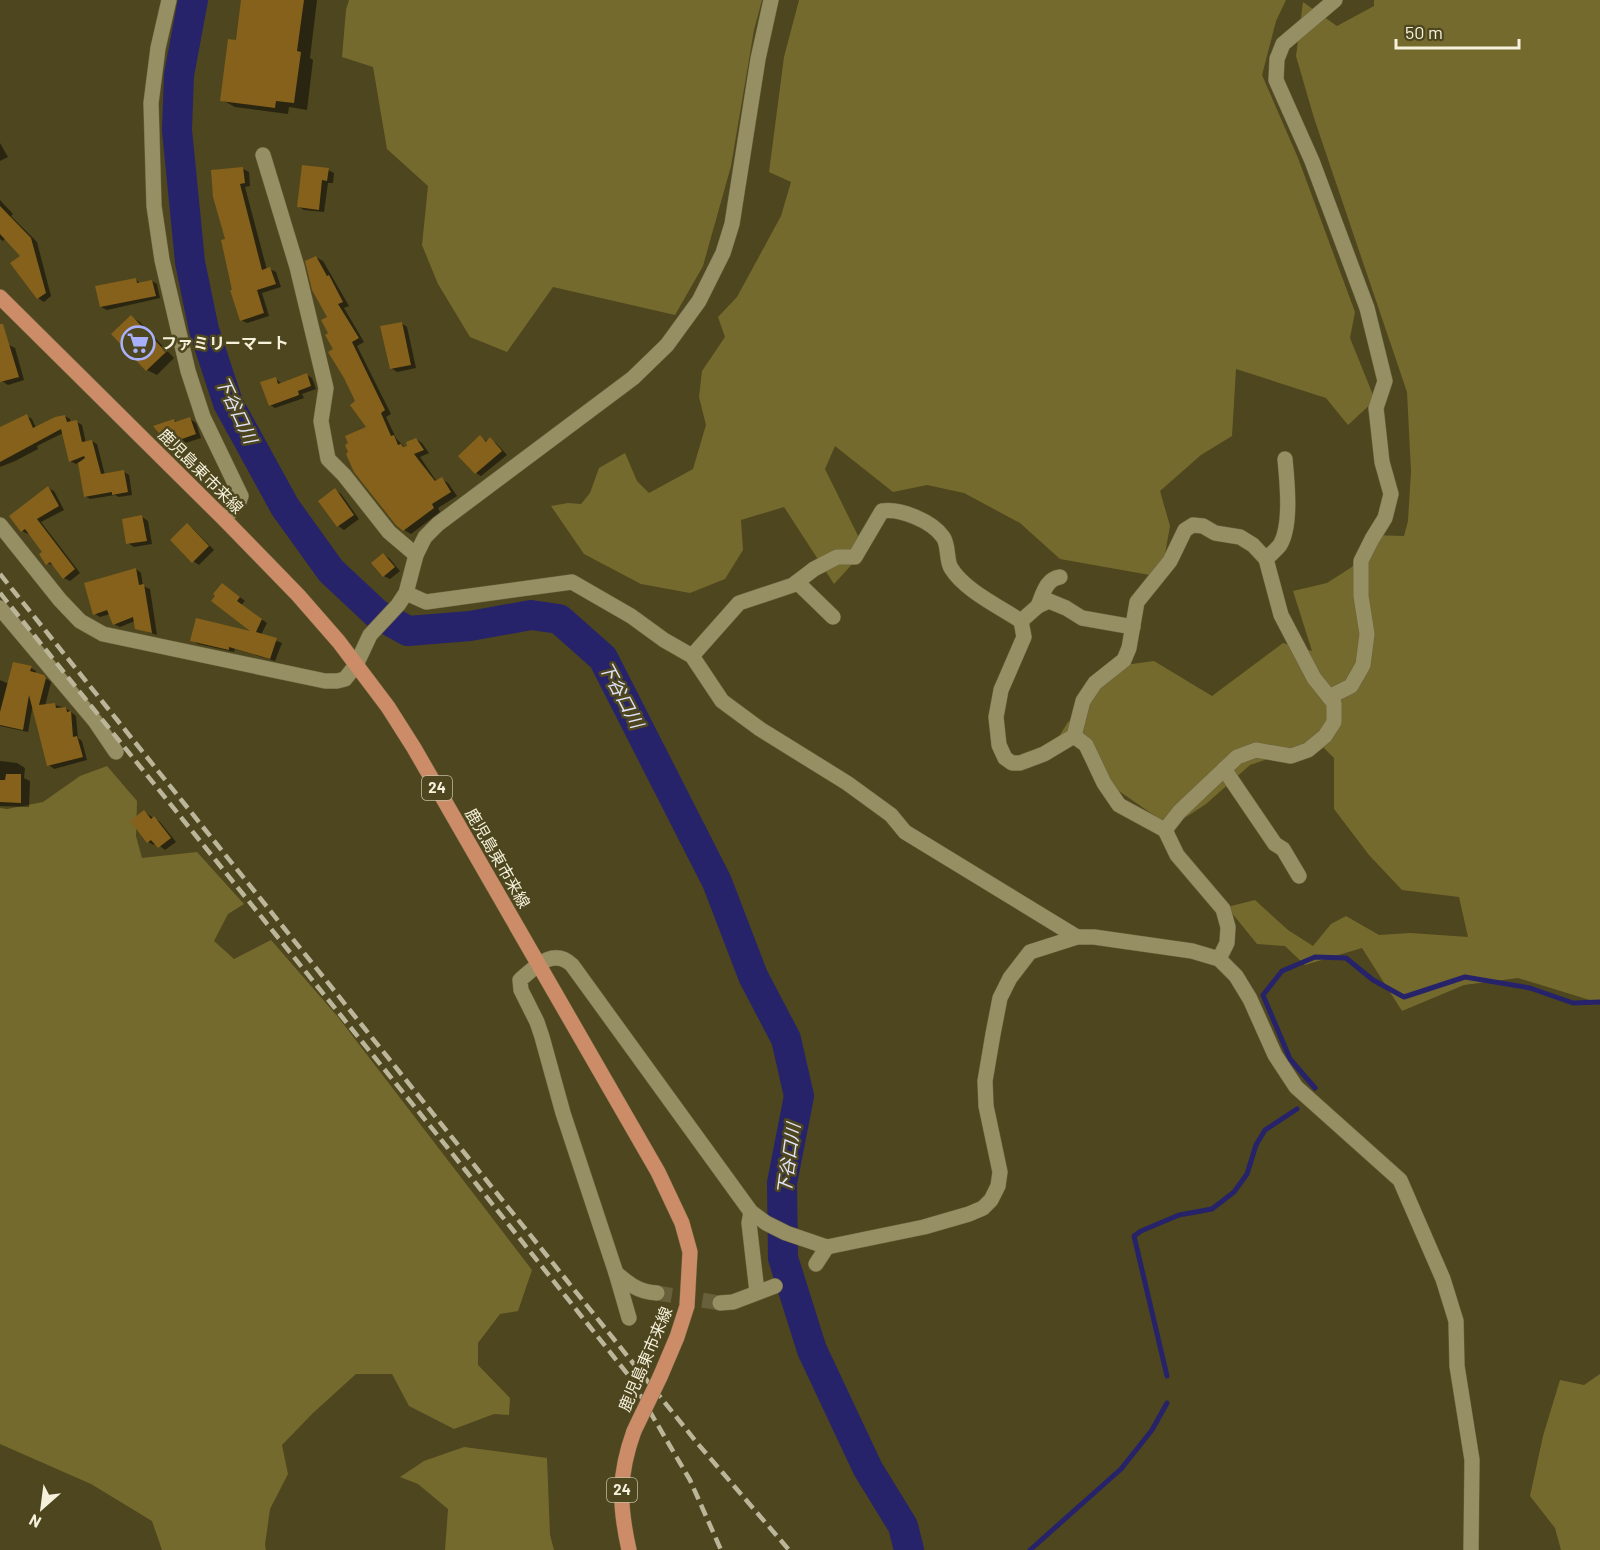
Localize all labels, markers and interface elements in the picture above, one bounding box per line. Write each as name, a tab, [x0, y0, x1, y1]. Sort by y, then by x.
scale bar	[1396, 12, 1519, 50]
text: 50 m	[1405, 21, 1443, 43]
supermarket icon: ファミリーマート	[120, 325, 156, 361]
place label: ファミリーマート	[161, 333, 289, 352]
water label: 下谷口川	[212, 372, 263, 449]
street label: 鹿児島東市来線	[155, 424, 248, 517]
water label: 下谷口川	[595, 658, 649, 733]
road number: 24	[422, 776, 452, 800]
street label: 鹿児島東市来線	[462, 804, 535, 911]
water label: 下谷口川	[772, 1120, 804, 1196]
street label: 鹿児島東市来線	[614, 1304, 675, 1414]
north arrow	[12, 1478, 72, 1538]
road number: 24	[607, 1478, 637, 1502]
text: N	[26, 1511, 44, 1533]

